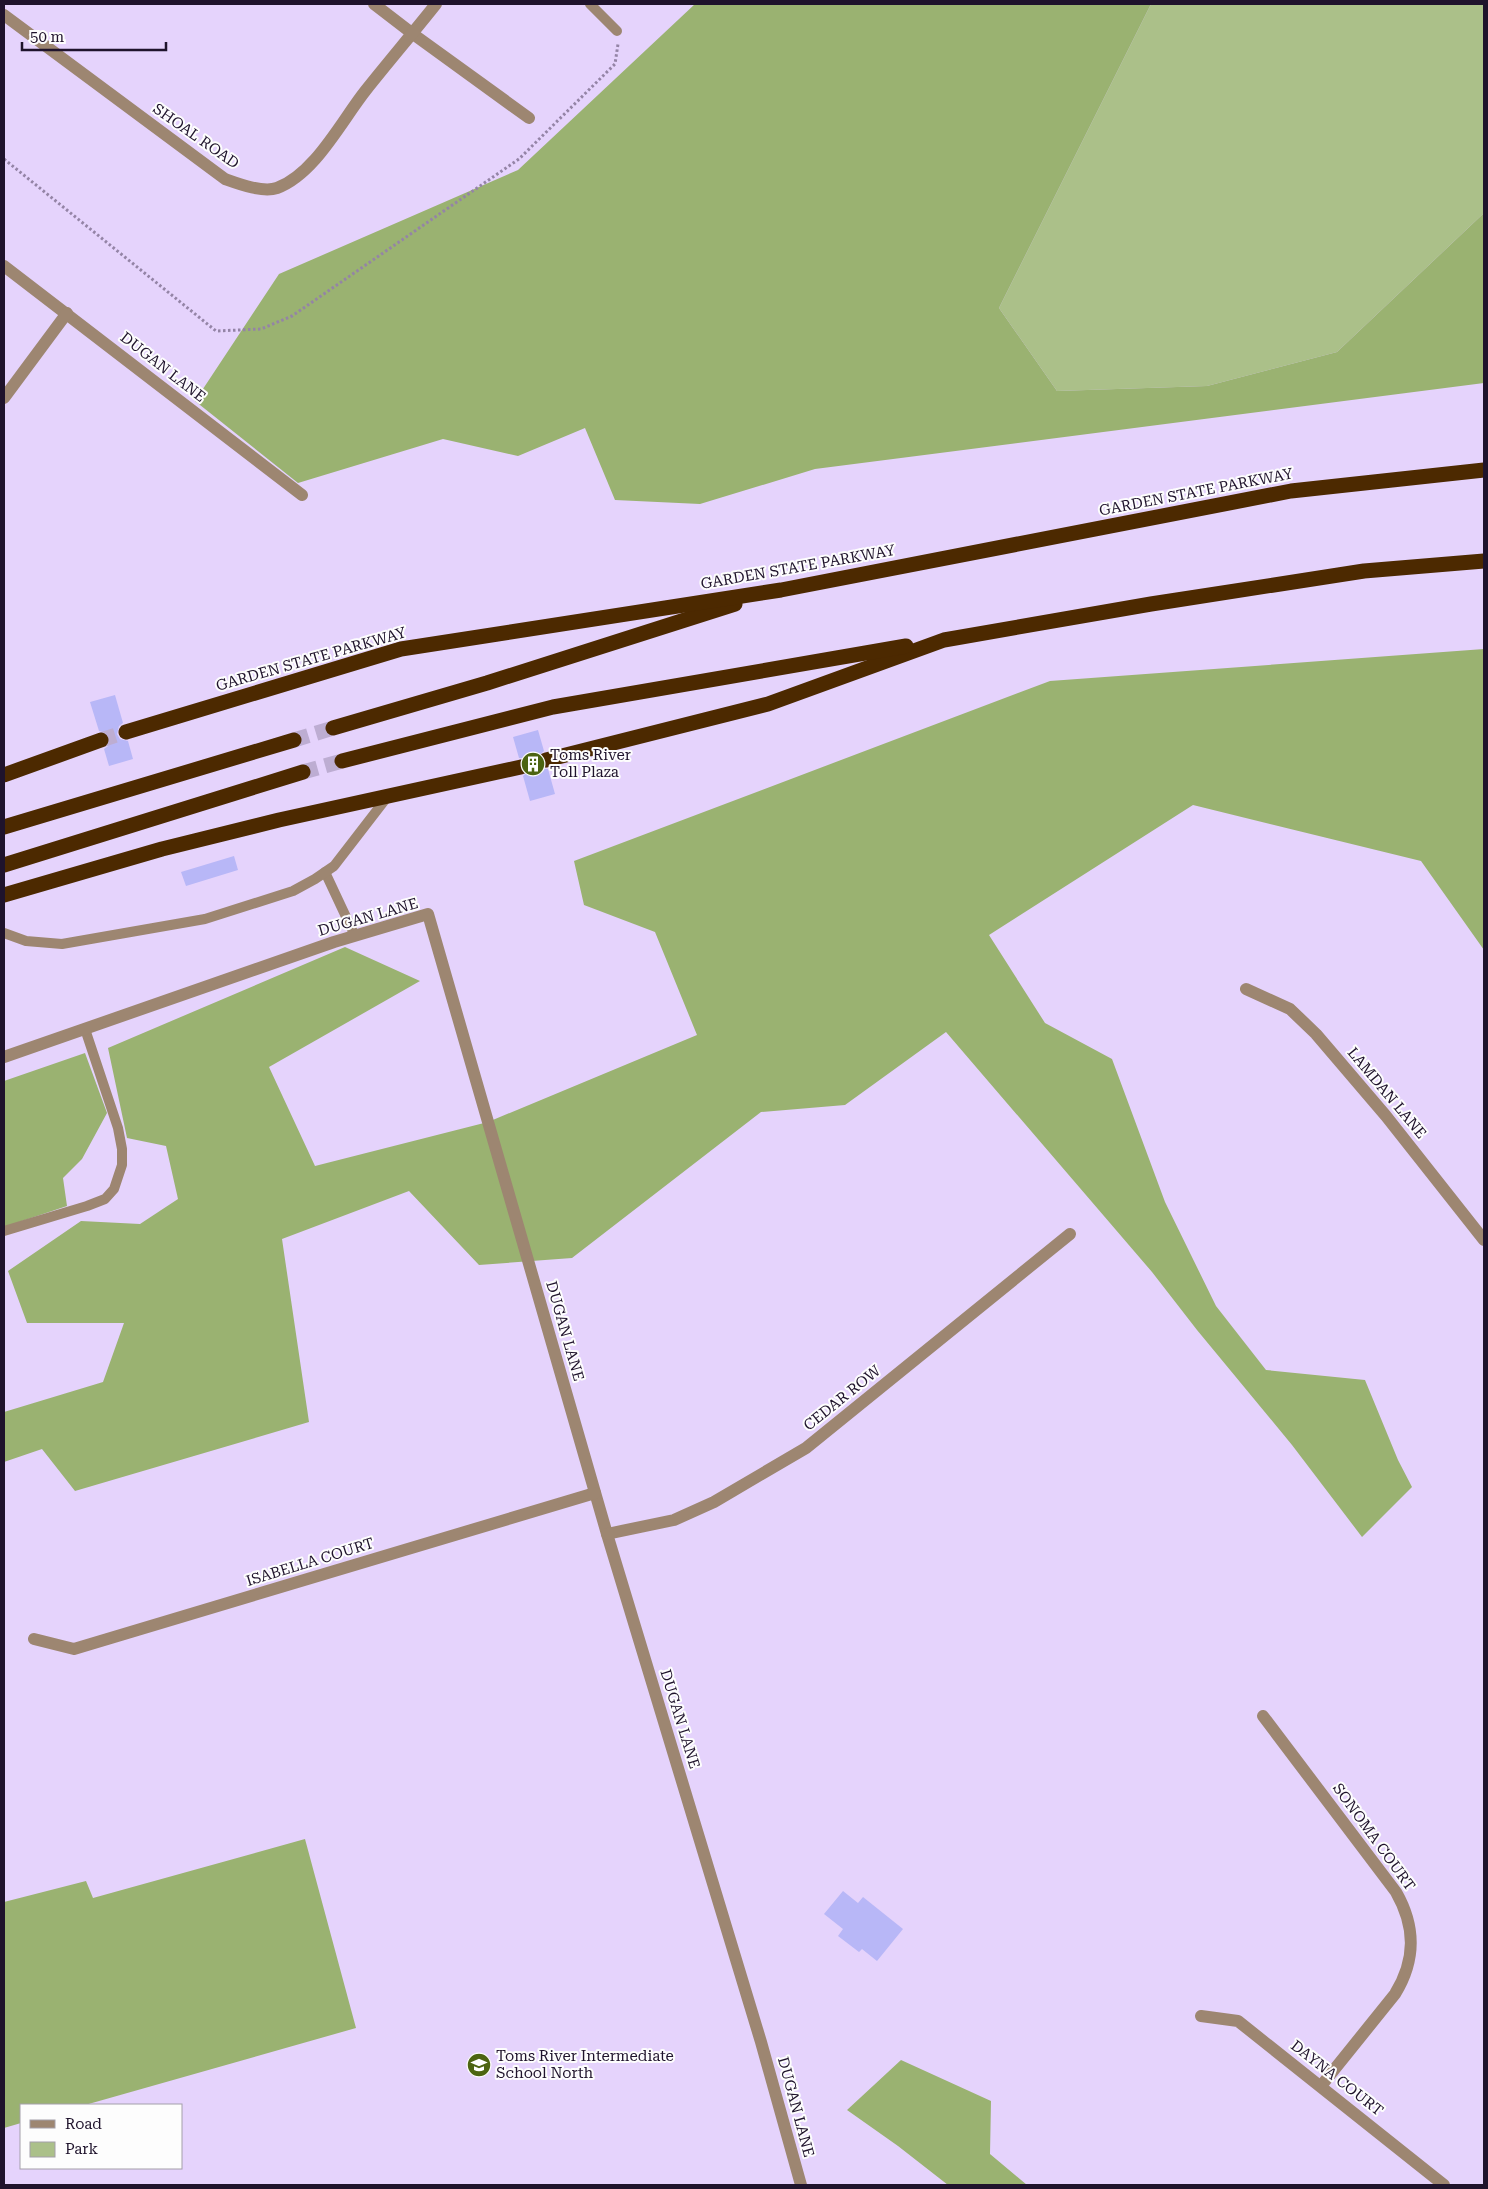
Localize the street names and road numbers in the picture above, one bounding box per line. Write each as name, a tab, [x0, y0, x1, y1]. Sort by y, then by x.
street label: SHOAL ROAD	[149, 100, 243, 172]
street label: DUGAN LANE	[117, 328, 209, 406]
street label: GARDEN STATE PARKWAY	[1098, 464, 1295, 520]
street label: GARDEN STATE PARKWAY	[699, 541, 897, 593]
street label: GARDEN STATE PARKWAY	[214, 623, 409, 695]
street label: DUGAN LANE	[316, 894, 420, 940]
street label: LAMDAN LANE	[1344, 1044, 1430, 1142]
street label: DUGAN LANE	[542, 1279, 588, 1383]
street label: CEDAR ROW	[800, 1361, 885, 1434]
street label: ISABELLA COURT	[244, 1534, 376, 1590]
street label: DUGAN LANE	[656, 1667, 704, 1771]
street label: SONOMA COURT	[1329, 1780, 1419, 1894]
street label: DAYNA COURT	[1287, 2036, 1387, 2120]
street label: DUGAN LANE	[774, 2055, 818, 2159]

